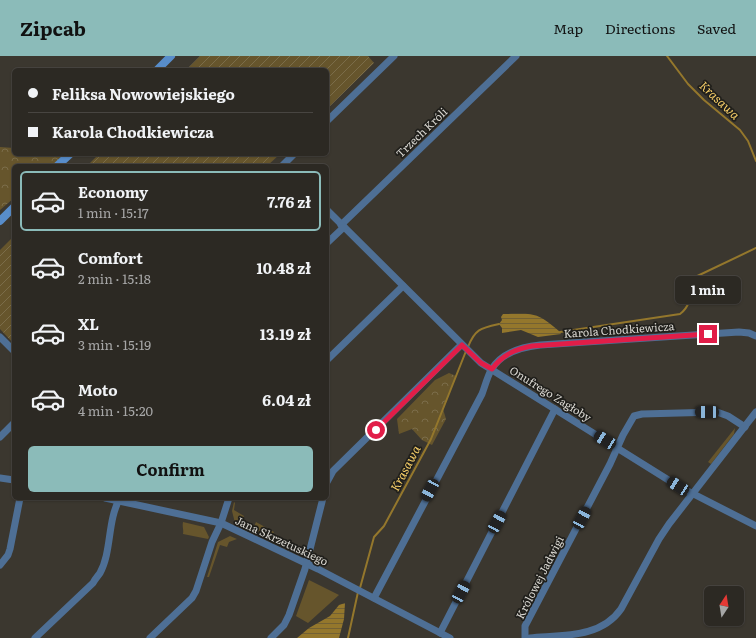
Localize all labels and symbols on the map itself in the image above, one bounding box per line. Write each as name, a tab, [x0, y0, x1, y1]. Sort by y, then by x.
water label: Krasawa	[696, 77, 744, 124]
street label: Trzech Króli	[392, 103, 451, 161]
callout: 1 min	[675, 276, 741, 304]
street label: Karola Chodkiewicza	[563, 317, 675, 341]
route end	[699, 325, 717, 343]
street label: Onufrego Zagłoby	[507, 361, 596, 425]
car	[695, 406, 719, 418]
route start	[367, 421, 385, 439]
car	[592, 429, 618, 451]
water label: Krasawa	[385, 442, 425, 494]
car	[665, 474, 691, 498]
car	[419, 477, 441, 503]
car	[571, 505, 593, 531]
car	[486, 509, 508, 535]
street label: Jana Skrzetuskiego	[233, 511, 331, 569]
street label: Królowej Jadwigi	[511, 532, 567, 621]
car	[450, 579, 472, 605]
north arrow	[704, 586, 744, 626]

